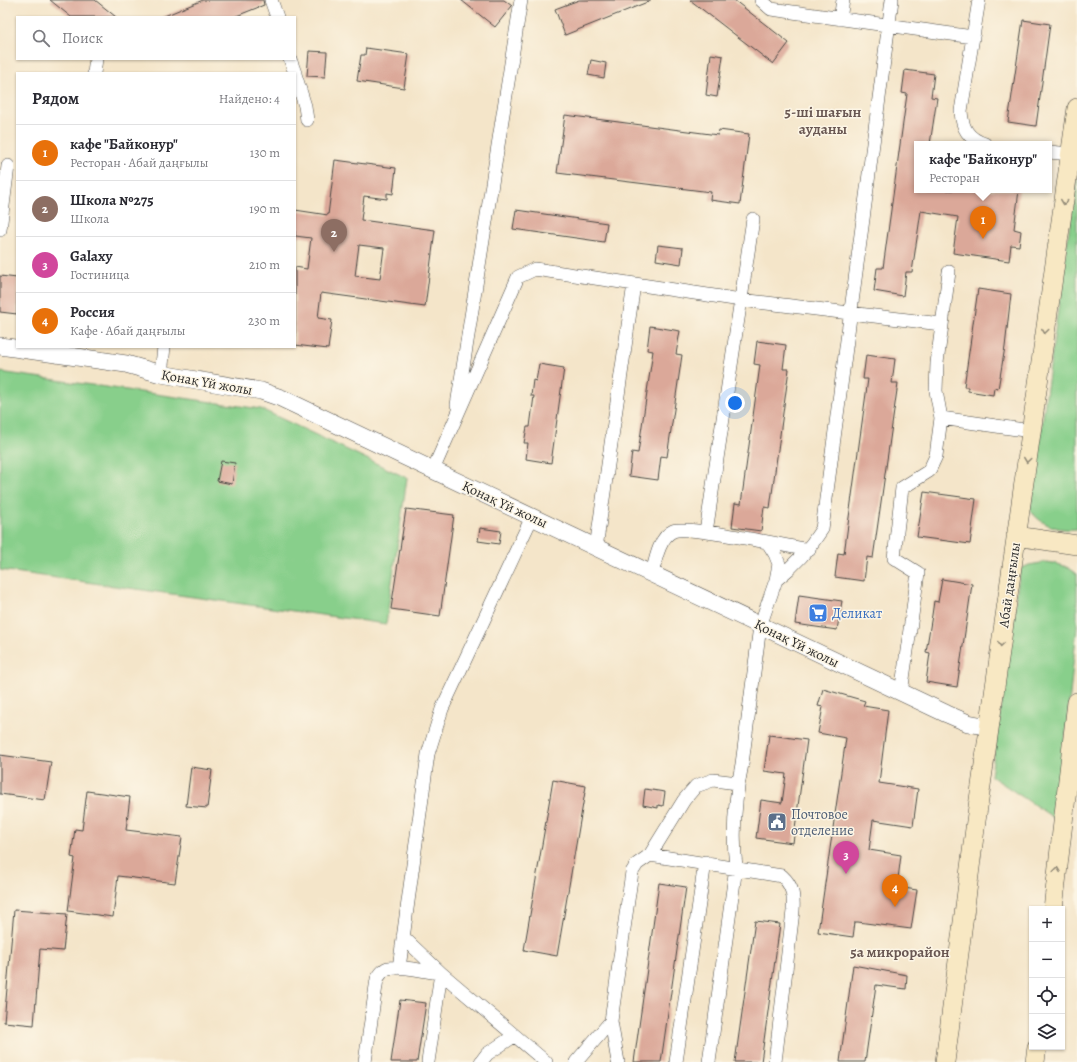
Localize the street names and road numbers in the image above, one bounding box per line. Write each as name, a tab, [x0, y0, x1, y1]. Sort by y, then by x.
street label: Қонақ Үй жолы	[160, 365, 254, 400]
street label: Қонақ Үй жолы	[459, 476, 551, 533]
street label: Абай даңғылы	[994, 541, 1025, 630]
street label: Қонақ Үй жолы	[751, 615, 842, 672]

